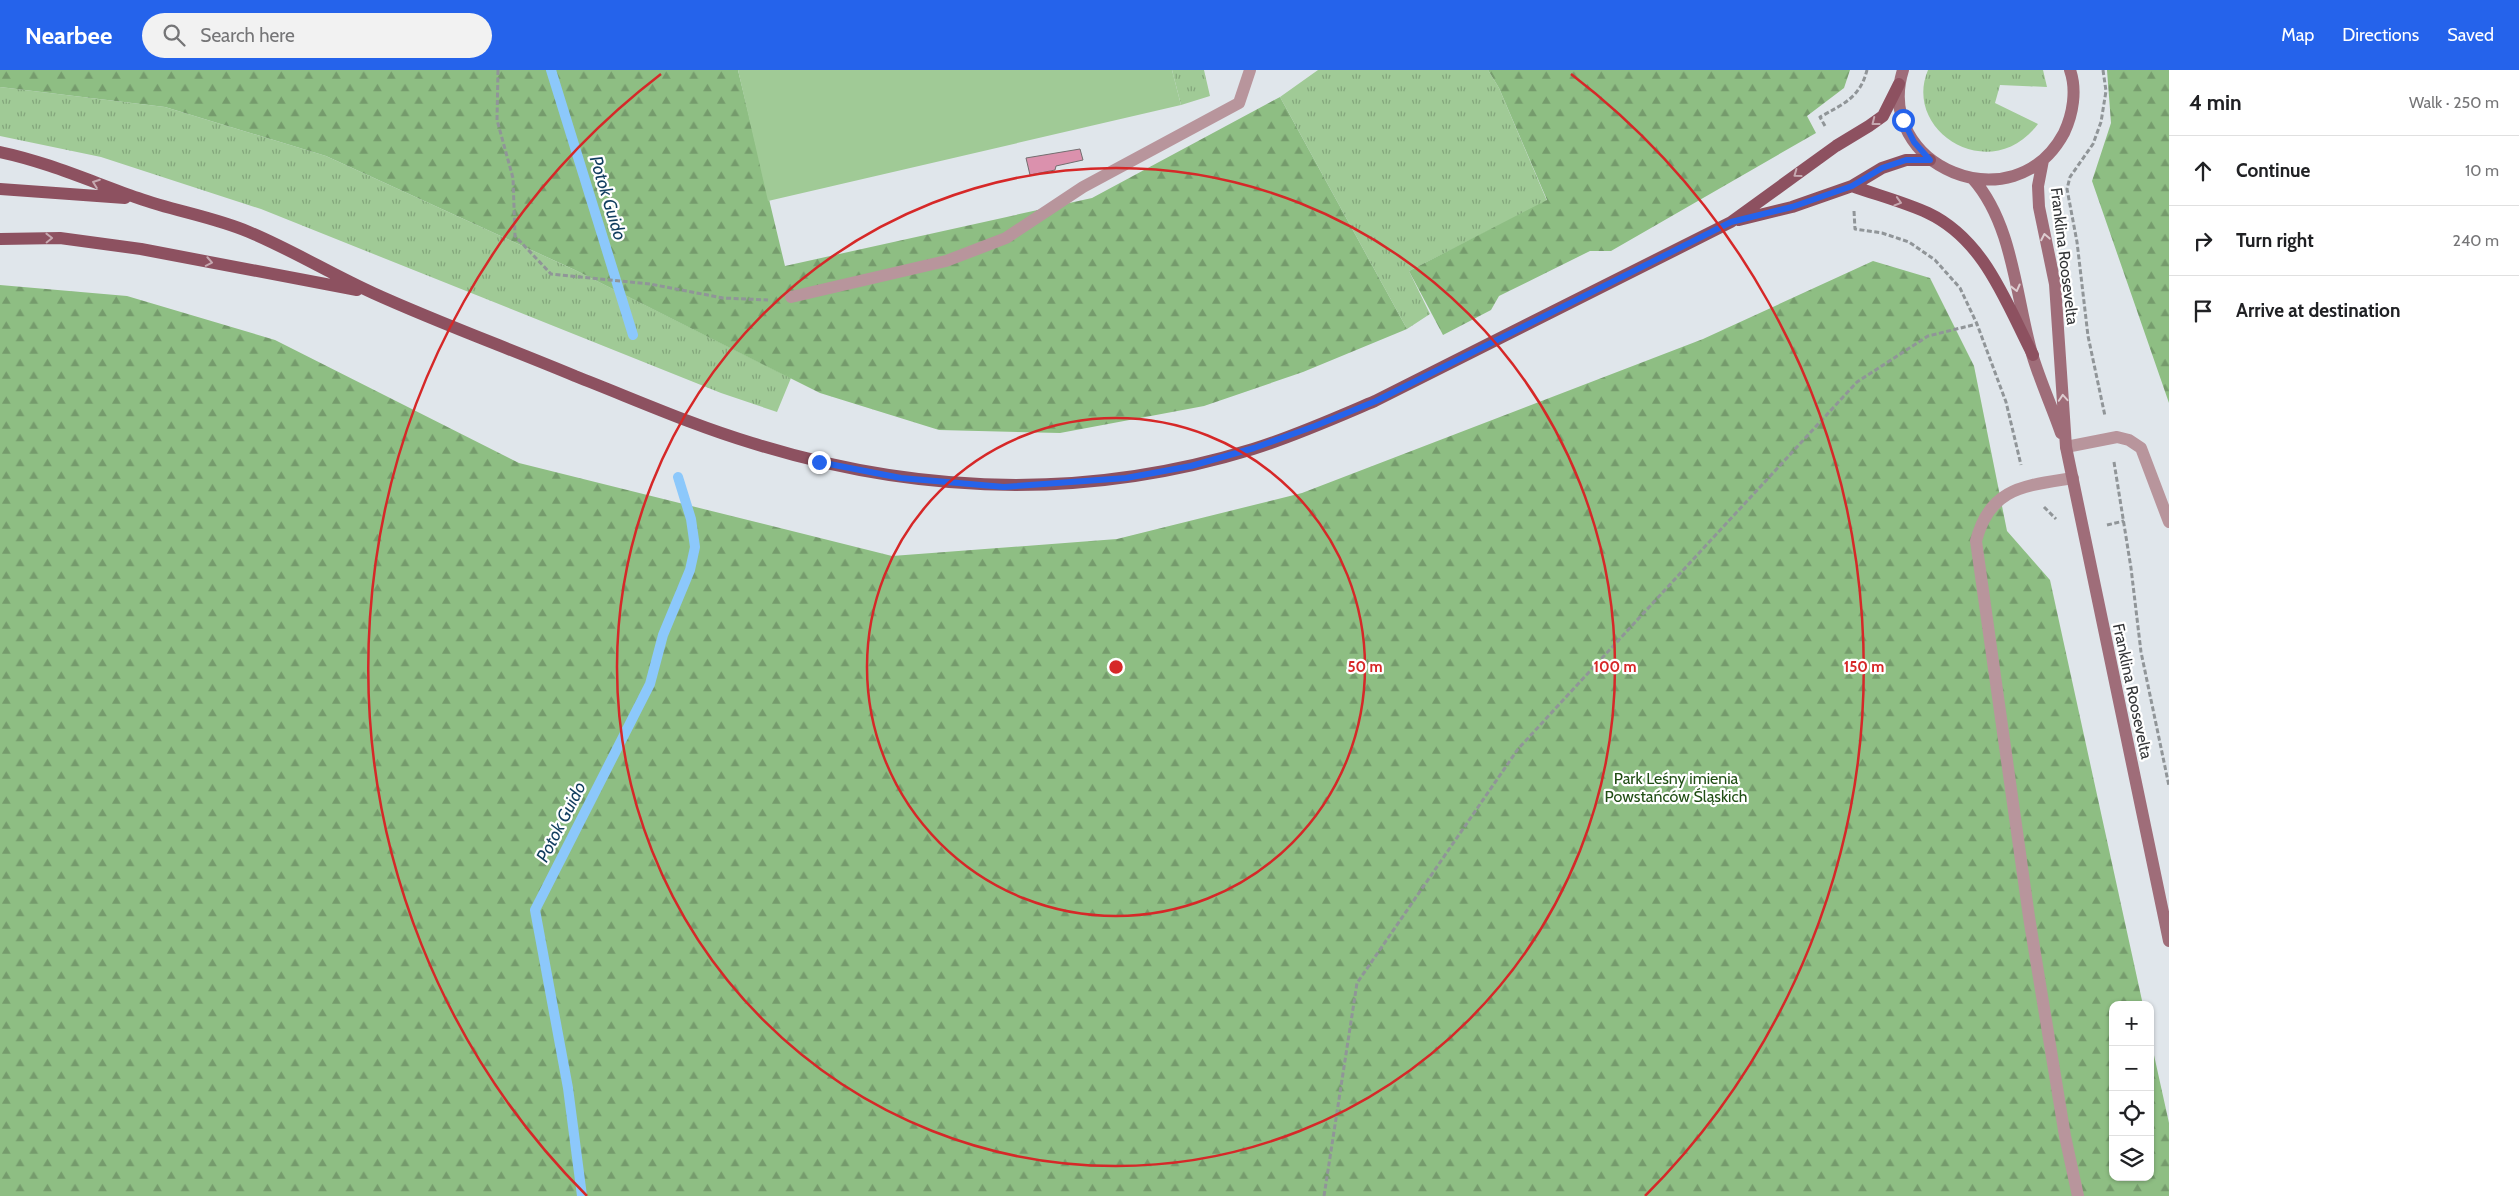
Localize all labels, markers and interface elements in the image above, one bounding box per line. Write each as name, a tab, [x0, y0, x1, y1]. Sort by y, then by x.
search box	[142, 13, 492, 58]
text: Nearbee	[25, 21, 112, 50]
icon: search	[160, 21, 188, 49]
text: Search here	[200, 24, 295, 47]
text: Map	[2281, 24, 2314, 46]
text: Directions	[2342, 24, 2419, 46]
text: Saved	[2447, 24, 2494, 46]
text: 4 min	[2189, 90, 2242, 115]
text: Walk · 250 m	[2409, 93, 2499, 112]
route start	[1892, 109, 1915, 132]
one-way arrow	[1871, 116, 1881, 125]
water label: Potok Guido	[585, 153, 631, 243]
icon: ahead	[2189, 157, 2217, 185]
text: Continue	[2236, 159, 2310, 182]
text: 10 m	[2465, 161, 2499, 180]
one-way arrow	[1793, 168, 1802, 178]
one-way arrow	[92, 179, 101, 189]
street label: Franklina Roosevelta	[2047, 186, 2082, 326]
one-way arrow	[1893, 196, 1901, 206]
icon: right	[2189, 227, 2217, 255]
text: Turn right	[2236, 229, 2314, 252]
text: 240 m	[2453, 231, 2499, 250]
one-way arrow	[2040, 232, 2051, 241]
one-way arrow	[45, 233, 53, 244]
one-way arrow	[205, 256, 214, 267]
one-way arrow	[2010, 283, 2021, 292]
icon: arrive	[2189, 297, 2217, 325]
text: Arrive at destination	[2236, 299, 2400, 322]
one-way arrow	[2058, 394, 2069, 402]
route end	[808, 451, 831, 474]
street label: Franklina Roosevelta	[2109, 622, 2156, 761]
centre of rings	[1107, 658, 1125, 676]
text: 50 m	[1347, 658, 1383, 676]
text: 100 m	[1593, 658, 1637, 676]
text: 150 m	[1844, 658, 1884, 676]
park label: Park Leśny imienia Powstańców Śląskich	[1605, 769, 1747, 806]
water label: Potok Guido	[531, 778, 591, 866]
map controls	[2109, 1001, 2154, 1181]
button: +	[2109, 1001, 2154, 1046]
button: −	[2109, 1046, 2154, 1091]
button: locate	[2109, 1091, 2154, 1136]
button: layers	[2109, 1136, 2154, 1181]

